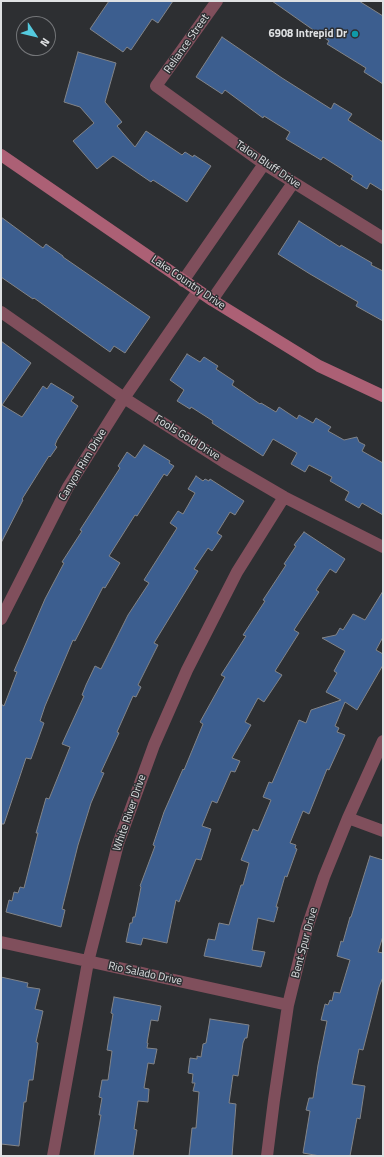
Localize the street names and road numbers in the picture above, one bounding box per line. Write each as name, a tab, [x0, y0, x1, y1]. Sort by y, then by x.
street label: Reliance Street	[162, 12, 212, 76]
street label: Talon Bluff Drive	[233, 138, 303, 192]
street label: Lake Country Drive	[148, 253, 228, 313]
street label: Fools Gold Drive	[152, 413, 222, 463]
street label: Canyon Rim Drive	[56, 427, 110, 503]
street label: White River Drive	[111, 773, 149, 853]
street label: Bent Spur Drive	[289, 906, 321, 980]
street label: Rio Salado Drive	[107, 960, 183, 988]

